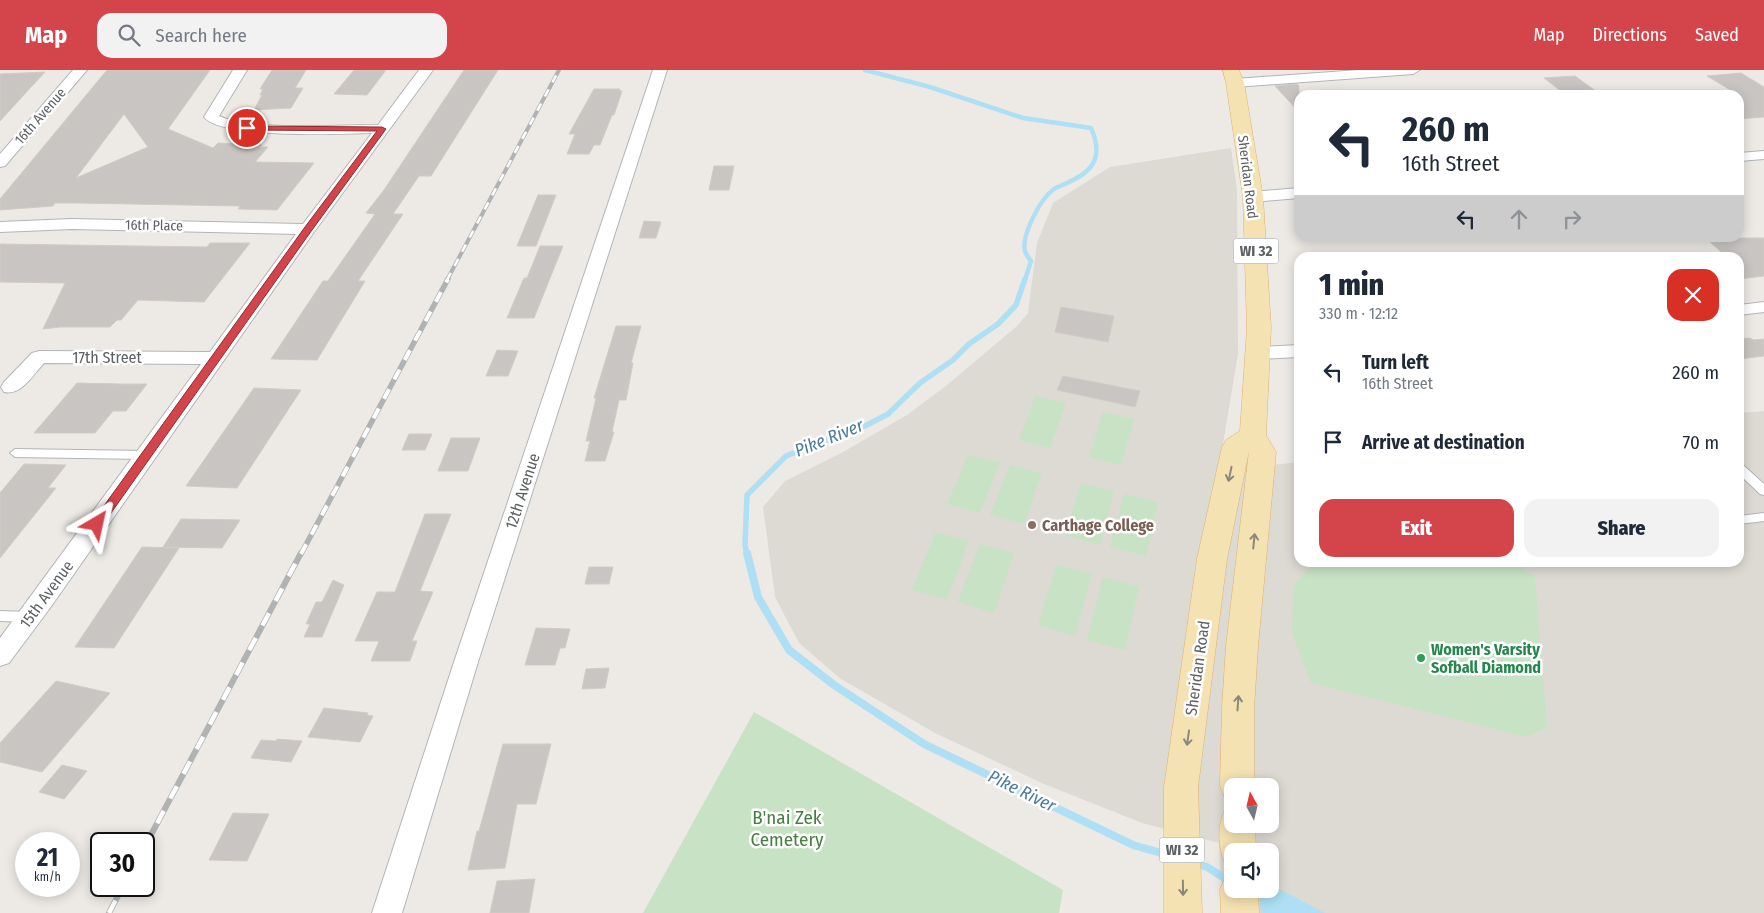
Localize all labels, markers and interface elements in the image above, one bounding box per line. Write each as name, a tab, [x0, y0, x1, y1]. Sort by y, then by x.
search box	[97, 13, 447, 58]
text: Map	[25, 21, 67, 49]
icon: search	[115, 21, 143, 49]
text: Search here	[155, 24, 247, 47]
text: Map	[1533, 24, 1565, 46]
text: Directions	[1593, 24, 1667, 46]
text: Saved	[1695, 24, 1739, 46]
street label: 16th Avenue	[11, 84, 70, 148]
pin	[226, 107, 268, 149]
text: 260 m	[1402, 108, 1490, 150]
icon: left	[1319, 110, 1384, 175]
icon: arrive	[233, 114, 261, 142]
street label: Sheridan Road	[1234, 134, 1261, 220]
text: 16th Street	[1402, 150, 1500, 177]
icon: left	[1452, 205, 1480, 233]
icon: ahead	[1505, 205, 1533, 233]
icon: right	[1558, 205, 1586, 233]
street label: 16th Place	[125, 216, 183, 235]
road number: WI 32	[1234, 238, 1278, 264]
text: 1 min	[1319, 267, 1384, 303]
button: close	[1667, 269, 1719, 321]
text: 330 m · 12:12	[1319, 304, 1398, 323]
street label: 17th Street	[72, 348, 143, 367]
text: Turn left	[1362, 351, 1429, 374]
icon: left	[1319, 358, 1347, 386]
text: 260 m	[1672, 361, 1719, 384]
text: 16th Street	[1362, 374, 1433, 393]
water label: Pike River	[791, 414, 867, 462]
icon: arrive	[1319, 428, 1347, 456]
text: Arrive at destination	[1362, 431, 1525, 454]
text: 70 m	[1683, 431, 1719, 454]
street label: 12th Avenue	[501, 451, 544, 532]
one-way arrow	[1224, 465, 1234, 481]
position arrow	[70, 497, 122, 549]
button: Exit	[1319, 499, 1514, 557]
button: Share	[1524, 499, 1719, 557]
place label: Carthage College	[1042, 516, 1154, 535]
marker: Carthage College	[1026, 519, 1038, 531]
one-way arrow	[1249, 533, 1259, 549]
street label: 15th Avenue	[16, 557, 77, 632]
street label: Sheridan Road	[1181, 619, 1214, 717]
place label: Women's Varsity Sofball Diamond	[1431, 640, 1541, 677]
marker: Women's Varsity Sofball Diamond	[1415, 652, 1427, 664]
one-way arrow	[1234, 695, 1243, 711]
one-way arrow	[1182, 729, 1192, 745]
water label: Pike River	[985, 765, 1060, 817]
north arrow	[1224, 778, 1279, 832]
map controls	[1224, 778, 1279, 898]
park label: B'nai Zek Cemetery	[750, 806, 824, 851]
speed limit sign: 30	[90, 832, 155, 897]
road number: WI 32	[1160, 838, 1204, 862]
text: 21	[37, 843, 58, 873]
button: sound	[1224, 843, 1279, 898]
text: km/h	[34, 870, 61, 884]
one-way arrow	[1178, 880, 1188, 896]

